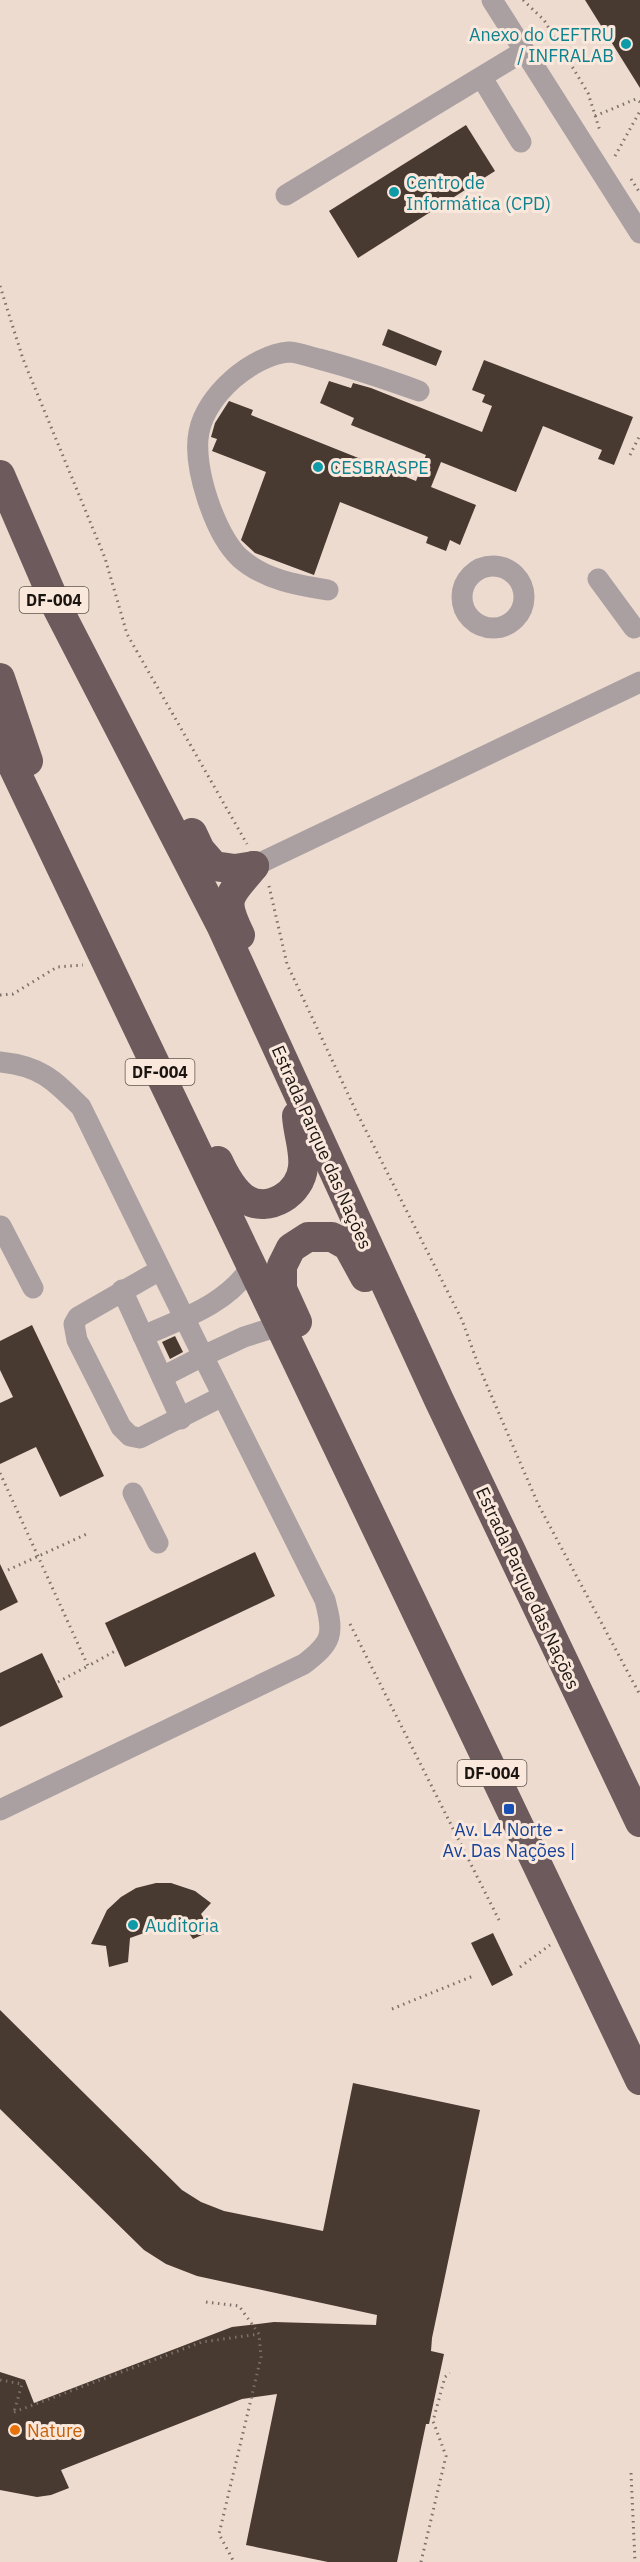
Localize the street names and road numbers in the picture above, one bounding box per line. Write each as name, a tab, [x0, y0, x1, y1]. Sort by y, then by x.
road number: DF-004	[20, 587, 88, 613]
street label: Estrada Parque das Nações	[267, 1042, 377, 1252]
road number: DF-004	[126, 1059, 195, 1085]
street label: Estrada Parque das Nações	[471, 1483, 585, 1693]
road number: DF-004	[458, 1760, 526, 1786]

